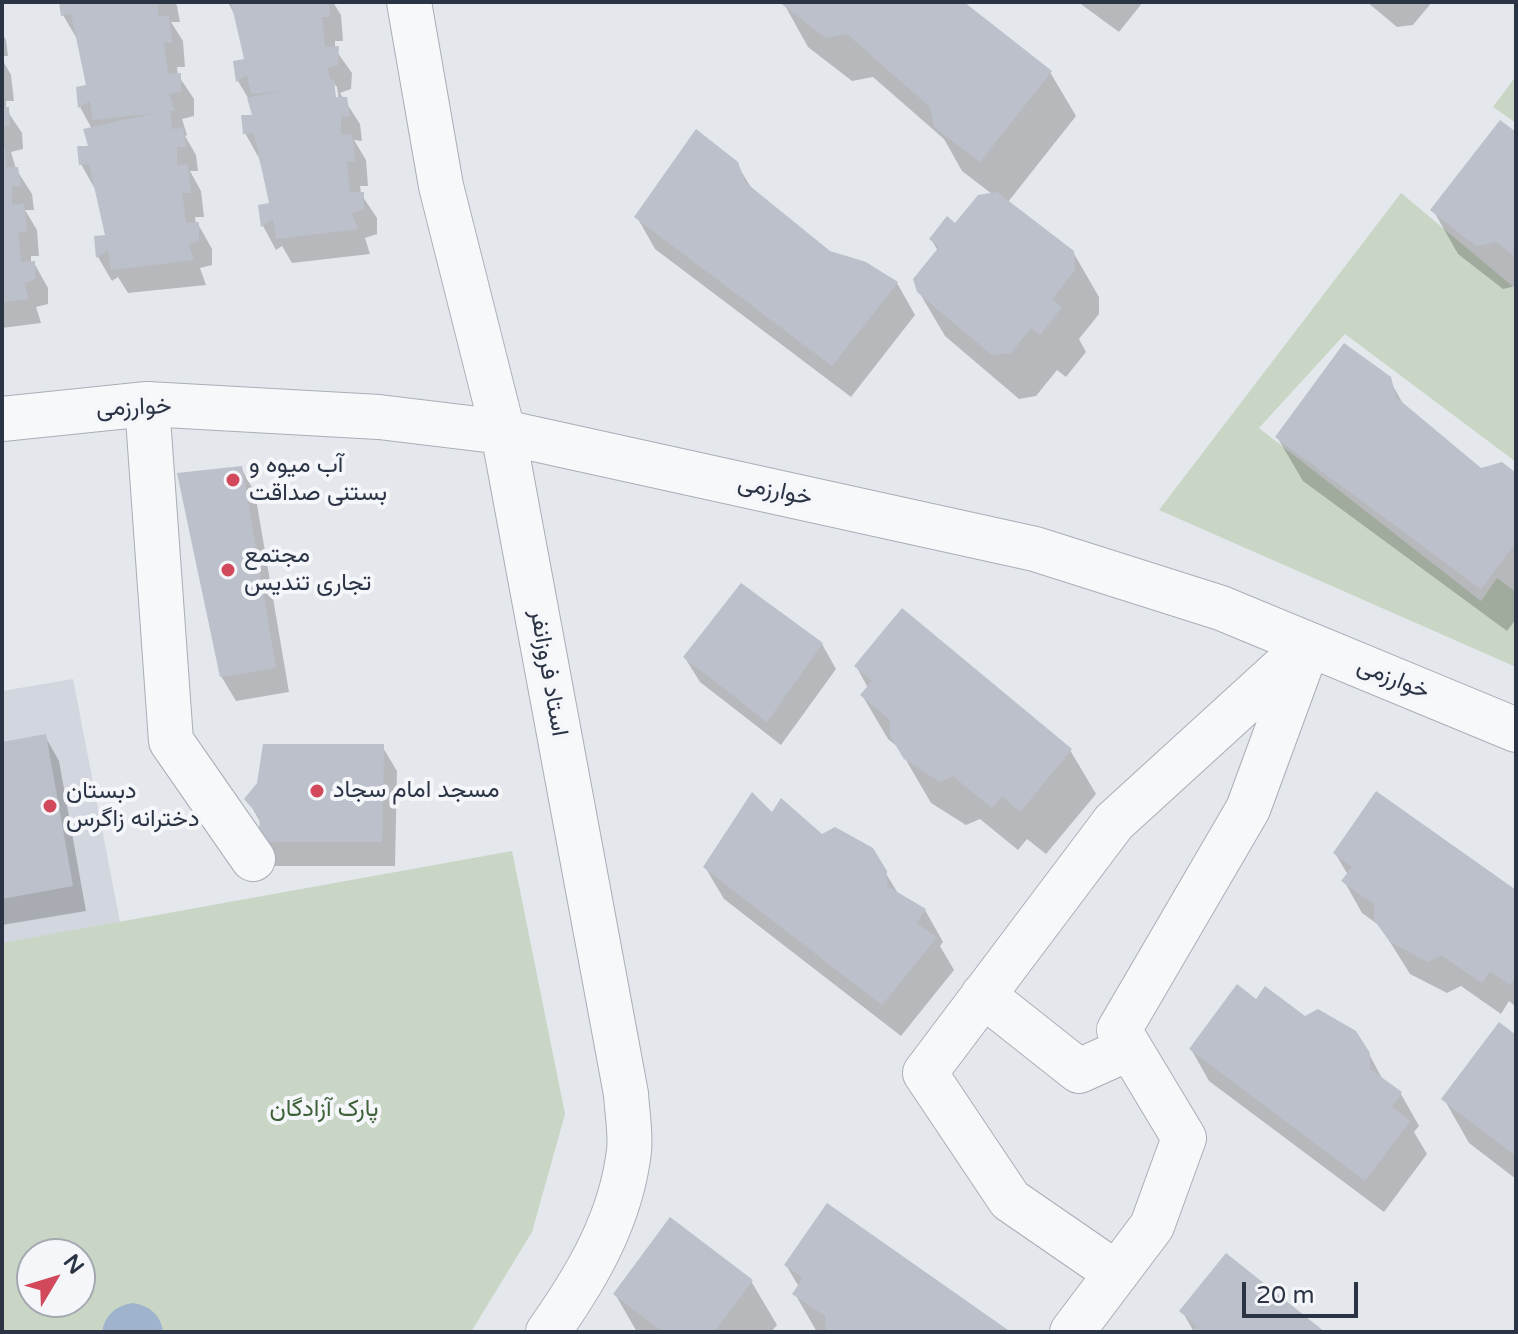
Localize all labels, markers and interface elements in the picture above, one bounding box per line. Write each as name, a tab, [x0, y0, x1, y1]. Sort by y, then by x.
street label: خوارزمی	[96, 392, 172, 424]
place label: آب میوه و بستنی صداقت	[249, 452, 387, 508]
street label: خوارزمی	[735, 469, 815, 513]
marker: آب میوه و بستنی صداقت	[224, 471, 242, 489]
place label: مجتمع تجاری تندیس	[244, 542, 371, 598]
marker: مجتمع تجاری تندیس	[219, 561, 237, 579]
street label: استاد فروزانفر	[523, 607, 573, 739]
street label: خوارزمی	[1353, 652, 1433, 706]
place label: مسجد امام سجاد	[333, 777, 500, 805]
place label: دبستان دخترانه زاگرس	[66, 778, 199, 834]
marker: مسجد امام سجاد	[308, 782, 326, 800]
marker: دبستان دخترانه زاگرس	[41, 797, 59, 815]
park label: پارک آزادگان	[269, 1096, 379, 1124]
north arrow	[16, 1238, 96, 1318]
text: N	[58, 1249, 89, 1279]
scale bar	[1246, 1266, 1362, 1316]
text: 20 m	[1256, 1281, 1314, 1310]

